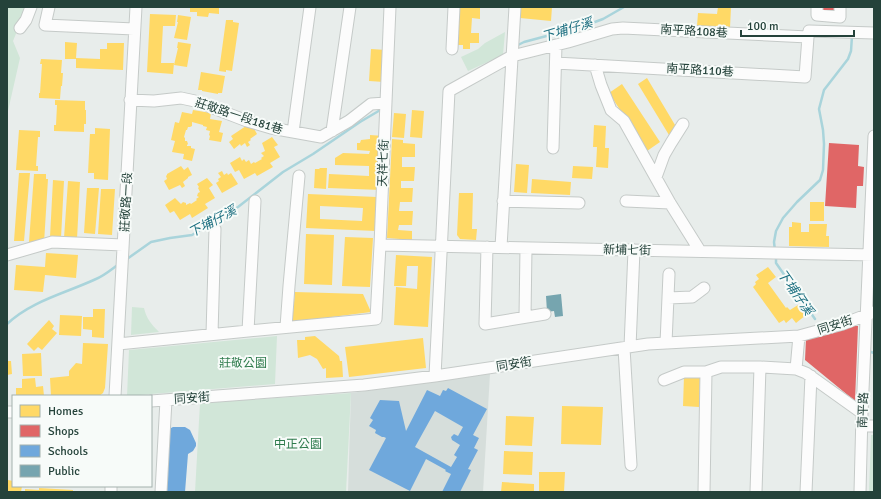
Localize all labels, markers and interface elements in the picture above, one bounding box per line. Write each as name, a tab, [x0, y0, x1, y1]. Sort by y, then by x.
scale bar	[741, 12, 854, 38]
water label: 下埔仔溪	[540, 14, 596, 45]
text: 100 m	[747, 19, 779, 34]
street label: 南平路108巷	[660, 22, 728, 41]
street label: 南平路110巷	[666, 61, 734, 80]
street label: 莊敬路一段181巷	[193, 95, 285, 138]
street label: 天祥七街	[375, 139, 392, 187]
street label: 莊敬路一段	[117, 172, 136, 232]
water label: 下埔仔溪	[186, 202, 241, 241]
street label: 新埔七街	[603, 243, 651, 258]
water label: 下埔仔溪	[774, 267, 818, 320]
street label: 同安街	[816, 313, 855, 338]
street label: 同安街	[495, 354, 533, 375]
park label: 莊敬公園	[219, 356, 267, 371]
street label: 同安街	[174, 390, 211, 407]
street label: 南平路	[855, 392, 872, 428]
legend	[12, 395, 152, 487]
text: Homes	[48, 404, 83, 419]
text: Shops	[48, 424, 79, 439]
park label: 中正公園	[274, 437, 322, 452]
text: Schools	[48, 444, 88, 459]
text: Public	[48, 464, 80, 479]

